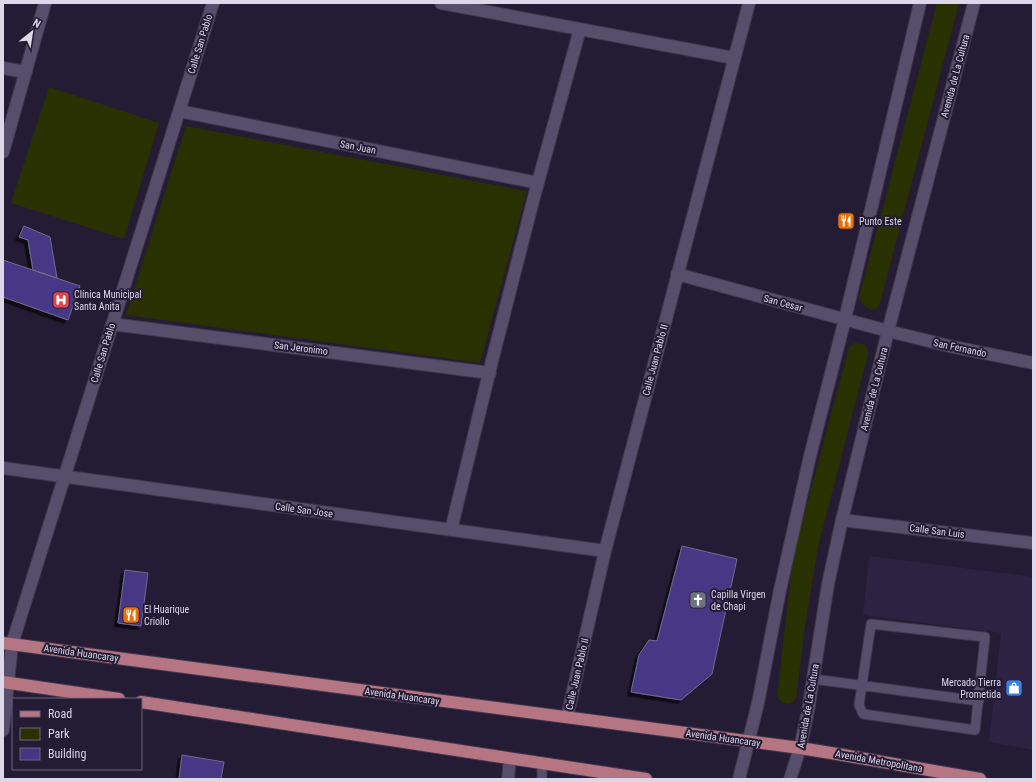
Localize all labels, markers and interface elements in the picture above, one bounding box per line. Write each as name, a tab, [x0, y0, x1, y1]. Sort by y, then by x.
north arrow	[12, 12, 52, 52]
street label: Calle San Pablo	[186, 13, 214, 75]
text: N	[31, 16, 43, 31]
street label: Avenida de La Cultura	[939, 33, 971, 119]
street label: San Juan	[339, 138, 377, 156]
restaurant icon: Punto Este	[836, 211, 856, 231]
place label: Punto Este	[859, 216, 902, 227]
place label: Clínica Municipal Santa Anita	[74, 289, 142, 312]
hospital icon: Clínica Municipal Santa Anita	[51, 290, 71, 310]
street label: San Cesar	[762, 293, 804, 313]
street label: Calle San Pablo	[89, 322, 117, 384]
street label: Calle Juan Pablo II	[640, 323, 670, 397]
street label: San Fernando	[932, 337, 988, 359]
street label: San Jeronimo	[273, 339, 329, 357]
street label: Avenida de La Cultura	[858, 346, 890, 432]
street label: Calle San Jose	[274, 501, 334, 520]
street label: Calle San Luis	[909, 522, 966, 540]
place label: Capilla Virgen de Chapi	[711, 589, 766, 612]
church icon: Capilla Virgen de Chapi	[688, 590, 708, 610]
place label: El Huarique Criollo	[144, 604, 190, 627]
restaurant icon: El Huarique Criollo	[121, 605, 141, 625]
street label: Calle Juan Pablo II	[563, 637, 591, 711]
street label: Avenida Huancaray	[43, 642, 119, 664]
street label: Avenida de La Cultura	[795, 663, 821, 749]
place label: Mercado Tierra Prometida	[941, 677, 1001, 700]
shop icon: Mercado Tierra Prometida	[1004, 678, 1024, 698]
street label: Avenida Huancaray	[364, 685, 440, 707]
legend	[12, 698, 142, 770]
text: Road	[48, 707, 72, 721]
text: Park	[48, 727, 70, 741]
street label: Avenida Huancaray	[685, 727, 761, 749]
text: Building	[48, 747, 86, 761]
street label: Avenida Metropolitana	[834, 748, 924, 774]

